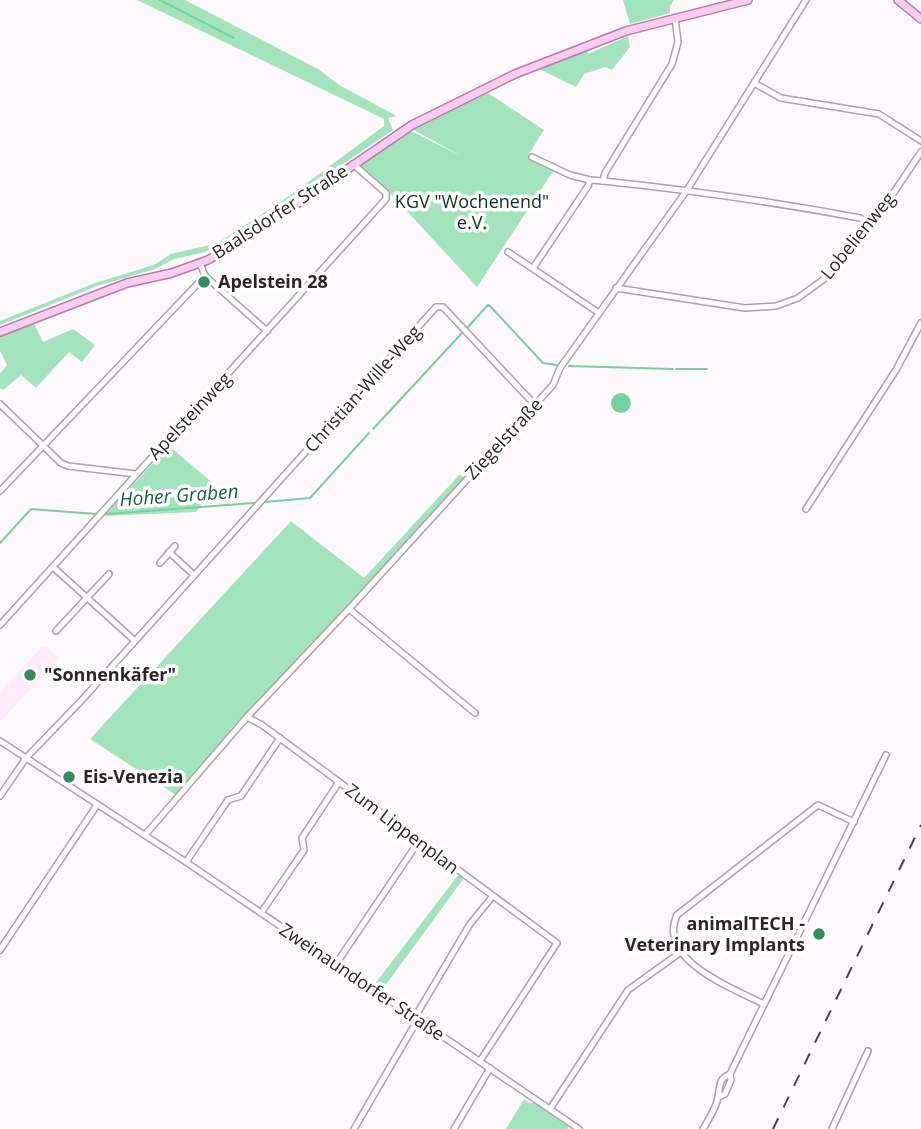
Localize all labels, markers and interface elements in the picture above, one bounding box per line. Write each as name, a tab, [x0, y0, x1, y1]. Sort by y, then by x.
street label: Baalsdorfer Straße	[207, 158, 352, 264]
street label: Lobelienweg	[815, 187, 900, 284]
park label: KGV "Wochenend" e.V.	[395, 189, 549, 234]
place label: Apelstein 28	[218, 269, 328, 293]
marker: Apelstein 28	[196, 274, 212, 290]
street label: Christian-Wille-Weg	[299, 319, 426, 457]
street label: Apelsteinweg	[142, 366, 236, 464]
street label: Ziegelstraße	[459, 392, 547, 484]
water label: Hoher Graben	[119, 478, 239, 512]
place label: "Sonnenkäfer"	[44, 662, 176, 686]
marker: "Sonnenkäfer"	[22, 667, 38, 683]
place label: Eis-Venezia	[83, 764, 183, 788]
marker: Eis-Venezia	[61, 769, 77, 785]
street label: Zum Lippenplan	[341, 778, 464, 879]
place label: animalTECH - Veterinary Implants	[625, 911, 805, 956]
street label: Zweinaundorfer Straße	[275, 917, 450, 1045]
marker: animalTECH - Veterinary Implants	[811, 926, 827, 942]

